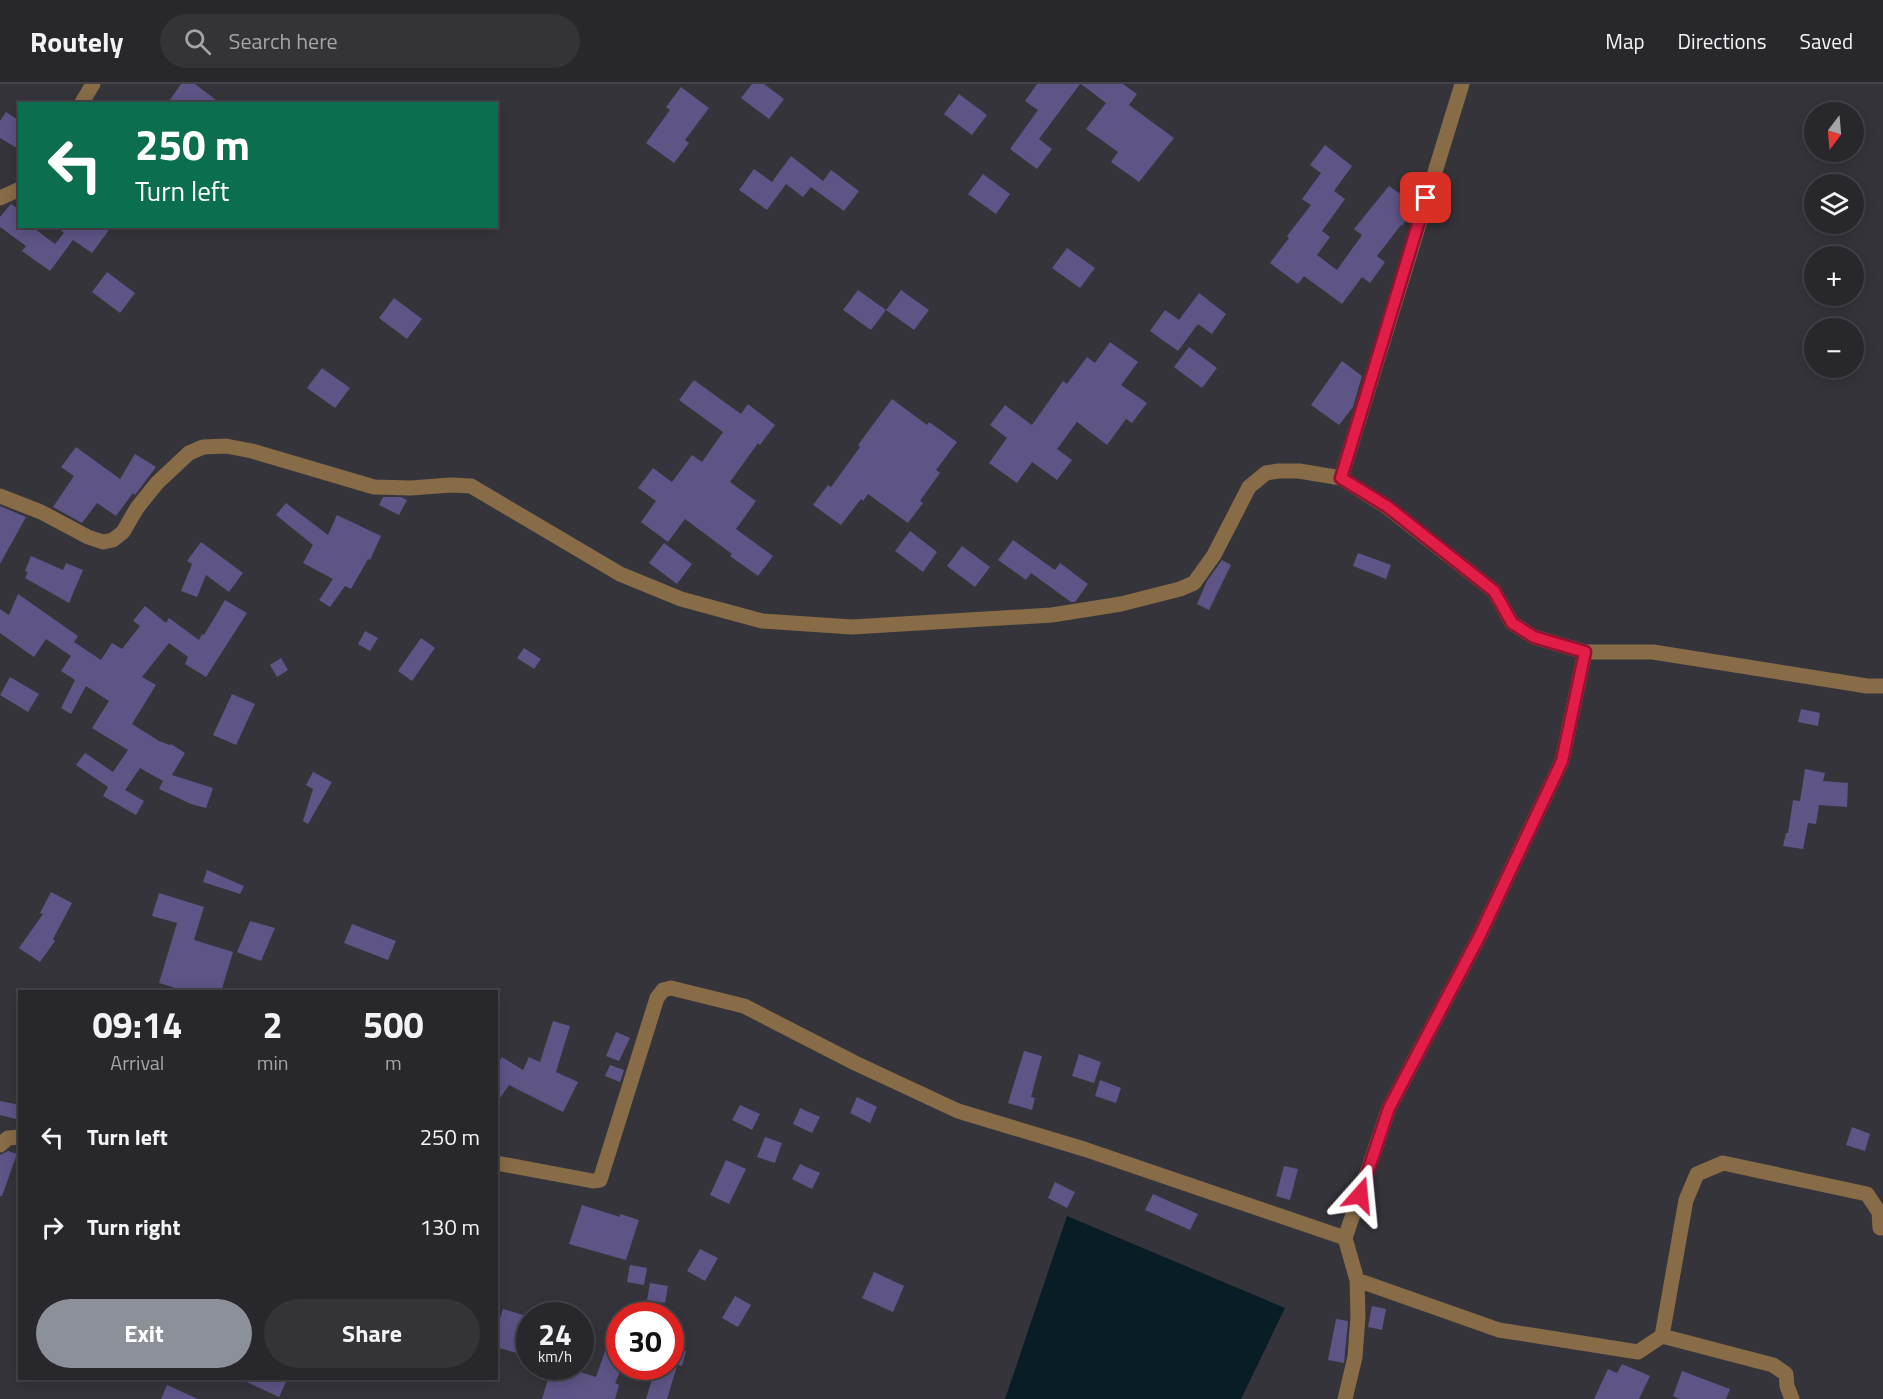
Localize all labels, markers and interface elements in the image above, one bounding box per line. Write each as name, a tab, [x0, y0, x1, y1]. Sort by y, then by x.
search box	[160, 14, 580, 68]
text: Routely	[30, 20, 124, 63]
text: Search here	[229, 24, 338, 58]
icon: search	[181, 25, 214, 58]
text: Map	[1605, 25, 1645, 57]
text: Directions	[1678, 25, 1767, 57]
text: Saved	[1800, 25, 1853, 57]
north arrow	[1804, 102, 1864, 162]
map controls	[1804, 102, 1864, 378]
text: 250 m	[135, 112, 250, 176]
icon: left	[36, 126, 114, 204]
text: Turn left	[135, 170, 229, 211]
pin	[1400, 172, 1451, 223]
button: layers	[1804, 174, 1864, 234]
icon: arrive	[1409, 181, 1442, 214]
button: +	[1804, 246, 1864, 306]
button: −	[1804, 318, 1864, 378]
text: 09:14	[92, 997, 182, 1052]
text: 2	[263, 997, 283, 1052]
text: 500	[363, 997, 424, 1052]
text: Arrival	[110, 1047, 165, 1078]
text: min	[257, 1047, 289, 1078]
text: m	[385, 1047, 402, 1078]
text: Turn left	[87, 1120, 168, 1154]
text: 250 m	[420, 1120, 480, 1154]
icon: left	[36, 1121, 69, 1154]
position arrow	[1328, 1163, 1392, 1227]
text: Turn right	[87, 1210, 181, 1244]
text: 130 m	[420, 1210, 480, 1244]
icon: right	[36, 1211, 69, 1244]
button: Exit	[36, 1299, 252, 1368]
button: Share	[264, 1299, 480, 1368]
speed limit sign: 30	[606, 1302, 684, 1380]
text: 24	[538, 1311, 572, 1357]
text: km/h	[538, 1345, 572, 1368]

